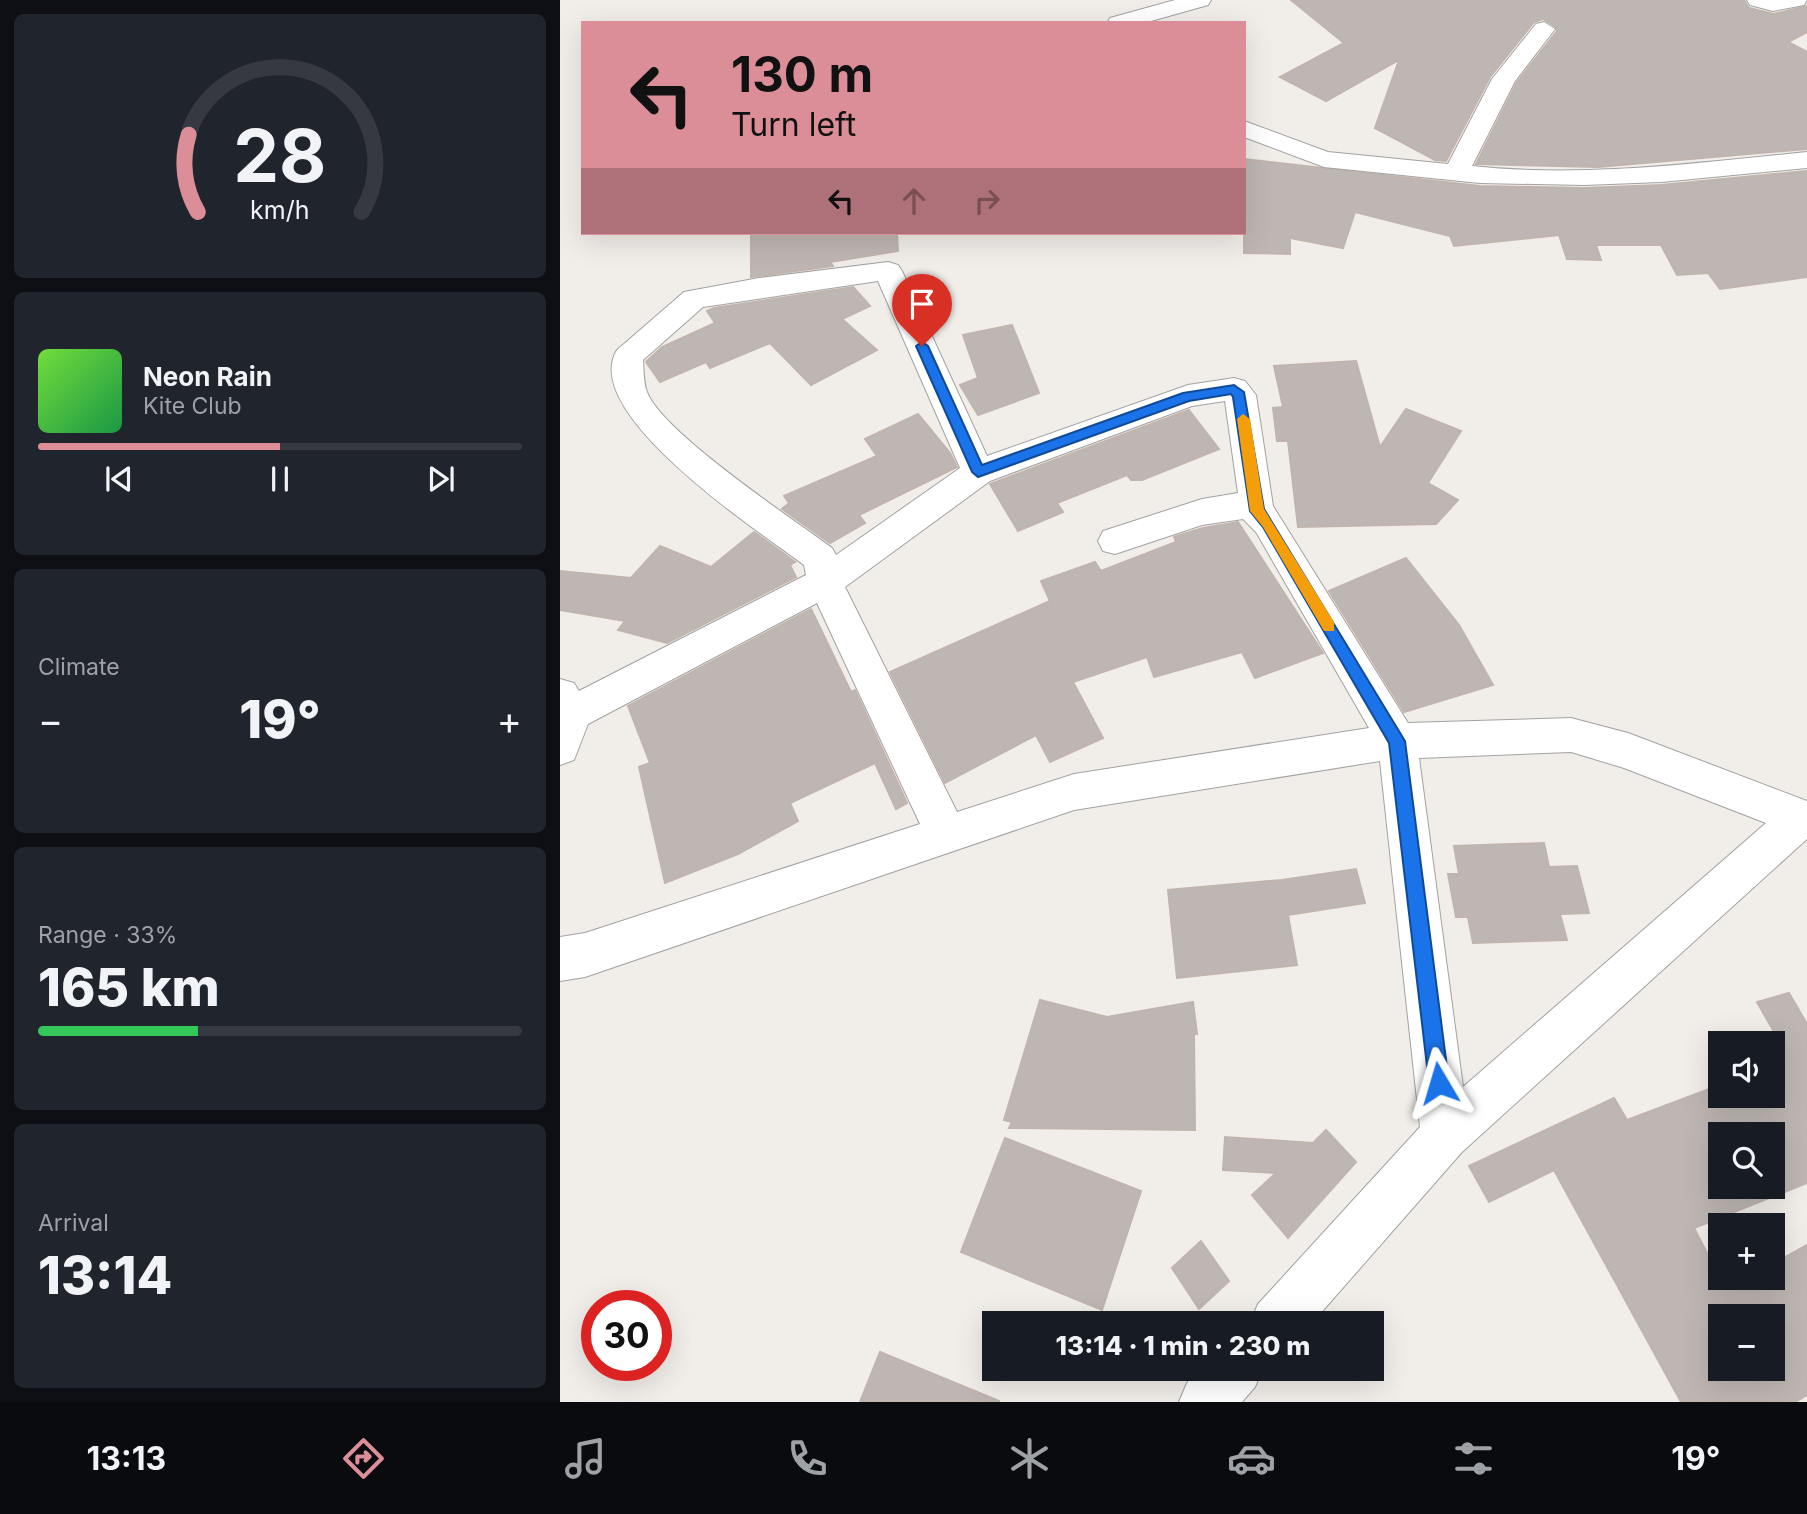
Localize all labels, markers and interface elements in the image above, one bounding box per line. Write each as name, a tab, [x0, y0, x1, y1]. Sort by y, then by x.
text: 130 m	[731, 45, 873, 104]
icon: left	[616, 49, 707, 140]
text: Turn left	[731, 105, 856, 144]
text: 28	[233, 111, 327, 200]
icon: left	[822, 182, 860, 220]
icon: ahead	[895, 182, 933, 220]
icon: right	[968, 182, 1006, 220]
text: km/h	[250, 195, 310, 225]
pin	[892, 274, 952, 346]
icon: arrive	[903, 285, 941, 323]
text: Neon Rain	[143, 361, 272, 392]
text: Kite Club	[143, 392, 242, 420]
icon: previous	[100, 460, 138, 498]
icon: pause	[261, 460, 299, 498]
icon: next	[422, 460, 460, 498]
text: Climate	[38, 653, 120, 681]
text: 19°	[239, 688, 321, 751]
text: −	[38, 697, 63, 743]
text: +	[497, 697, 522, 743]
text: Range · 33%	[38, 921, 177, 949]
text: 165 km	[38, 956, 220, 1019]
map controls	[1708, 1031, 1785, 1381]
button: sound	[1708, 1031, 1785, 1108]
position arrow	[1402, 1046, 1476, 1120]
button: search	[1708, 1122, 1785, 1199]
text: Arrival	[38, 1209, 109, 1237]
button: +	[1708, 1213, 1785, 1290]
text: 13:14	[38, 1244, 172, 1307]
speed limit sign: 30	[581, 1290, 672, 1381]
button: −	[1708, 1304, 1785, 1381]
text: 13:14 · 1 min · 230 m	[1056, 1330, 1310, 1361]
icon: directions	[339, 1434, 388, 1483]
icon: music	[561, 1434, 610, 1483]
icon: phone	[783, 1434, 832, 1483]
icon: climate	[1005, 1434, 1054, 1483]
icon: car	[1227, 1434, 1276, 1483]
icon: filters	[1449, 1434, 1498, 1483]
text: 13:13	[87, 1439, 166, 1478]
text: 19°	[1671, 1439, 1720, 1478]

